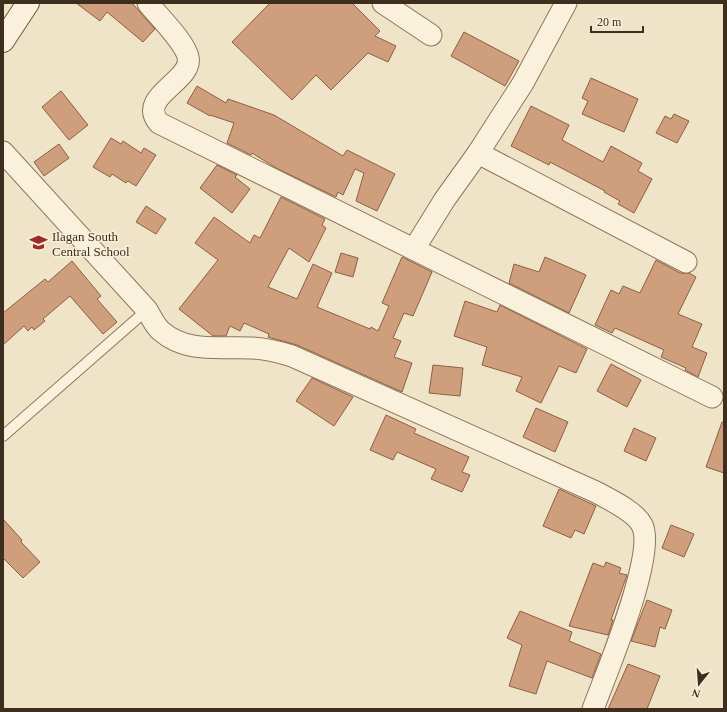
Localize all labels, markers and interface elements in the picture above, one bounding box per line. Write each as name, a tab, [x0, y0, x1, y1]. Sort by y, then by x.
scale bar	[591, 8, 643, 34]
text: 20 m	[597, 15, 622, 29]
place label: Ilagan South Central School	[52, 229, 130, 259]
school or university icon: Ilagan South Central School	[29, 233, 49, 253]
north arrow	[679, 664, 719, 704]
text: N	[690, 687, 702, 700]

